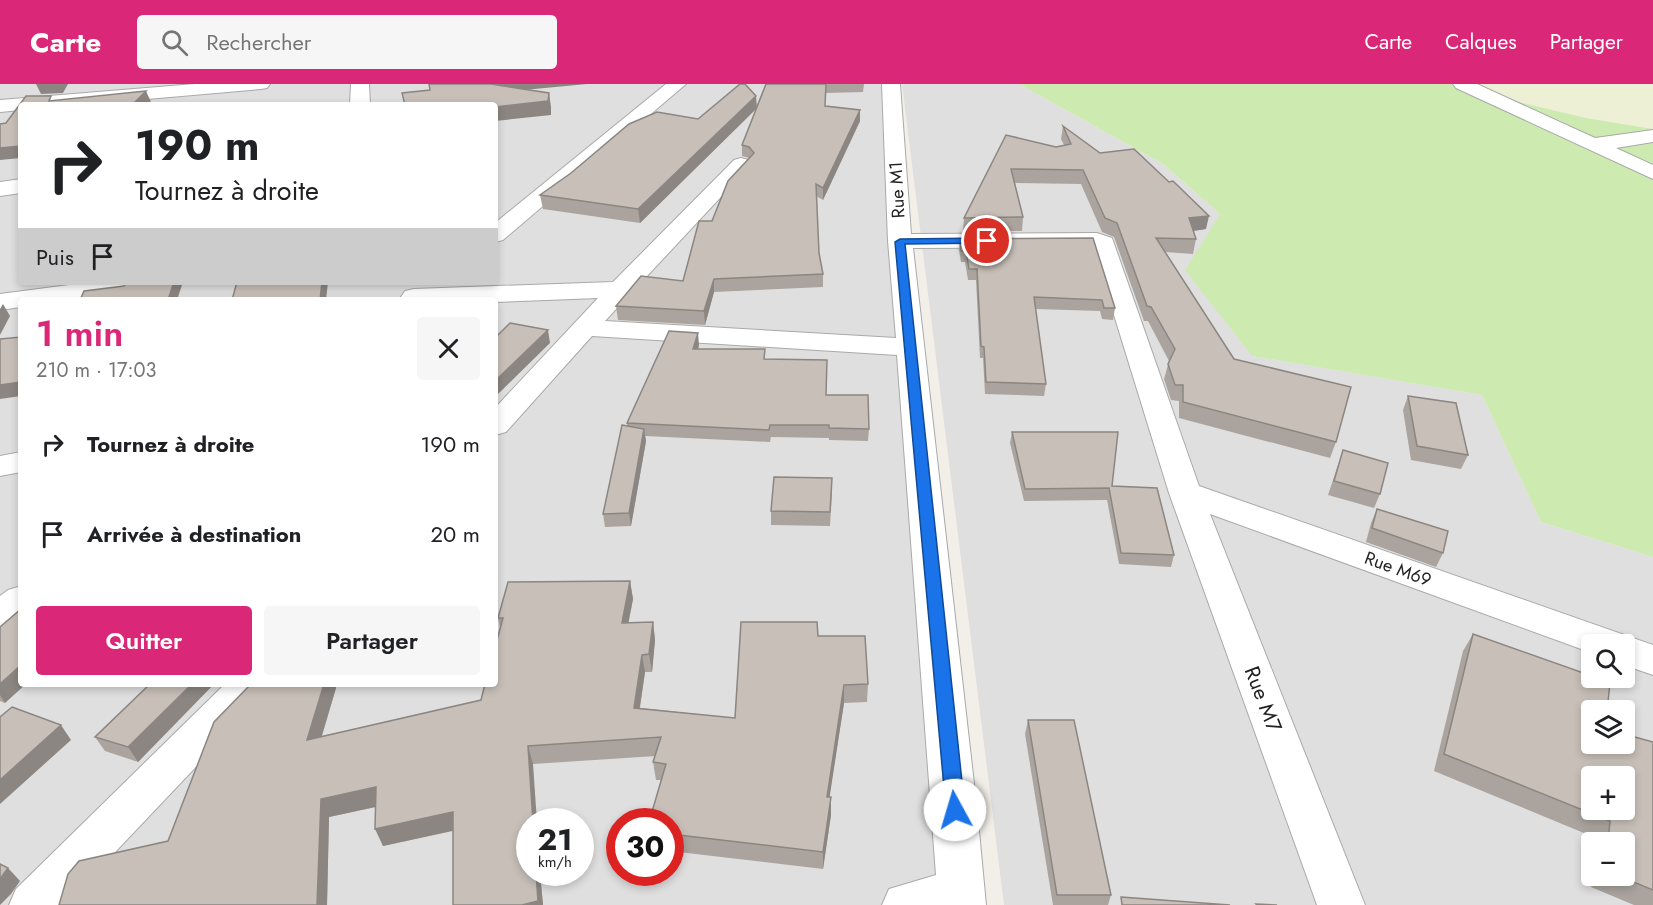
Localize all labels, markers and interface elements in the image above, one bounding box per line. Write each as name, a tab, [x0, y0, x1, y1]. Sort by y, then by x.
search box	[137, 15, 557, 69]
text: Carte	[30, 22, 101, 63]
icon: search	[158, 26, 191, 59]
text: Rechercher	[206, 26, 311, 58]
text: Carte	[1365, 27, 1412, 57]
text: Calques	[1445, 27, 1517, 57]
text: Partager	[1550, 27, 1623, 57]
text: 190 m	[135, 115, 259, 176]
icon: right	[36, 126, 114, 204]
street label: Rue M1	[883, 161, 911, 219]
text: Tournez à droite	[135, 171, 319, 210]
pin	[961, 215, 1012, 266]
icon: arrive	[970, 224, 1003, 257]
icon: arrive	[86, 240, 119, 273]
text: Puis	[36, 241, 74, 273]
text: 1 min	[36, 307, 123, 359]
button: close	[417, 317, 480, 380]
text: 210 m · 17:03	[36, 356, 156, 385]
icon: right	[36, 428, 69, 461]
text: Tournez à droite	[87, 428, 254, 460]
text: 190 m	[420, 428, 480, 460]
icon: arrive	[36, 518, 69, 551]
text: Arrivée à destination	[87, 518, 301, 550]
text: 20 m	[431, 518, 480, 550]
street label: Rue M69	[1361, 545, 1435, 593]
button: Quitter	[36, 606, 252, 675]
button: Partager	[264, 606, 480, 675]
map controls	[1581, 634, 1635, 886]
button: search	[1581, 634, 1635, 688]
street label: Rue M7	[1237, 662, 1289, 736]
button: layers	[1581, 700, 1635, 754]
button: +	[1581, 766, 1635, 820]
position arrow	[923, 778, 987, 842]
speed limit sign: 30	[606, 808, 684, 886]
text: 21	[538, 818, 572, 861]
button: −	[1581, 832, 1635, 886]
text: km/h	[538, 851, 572, 873]

